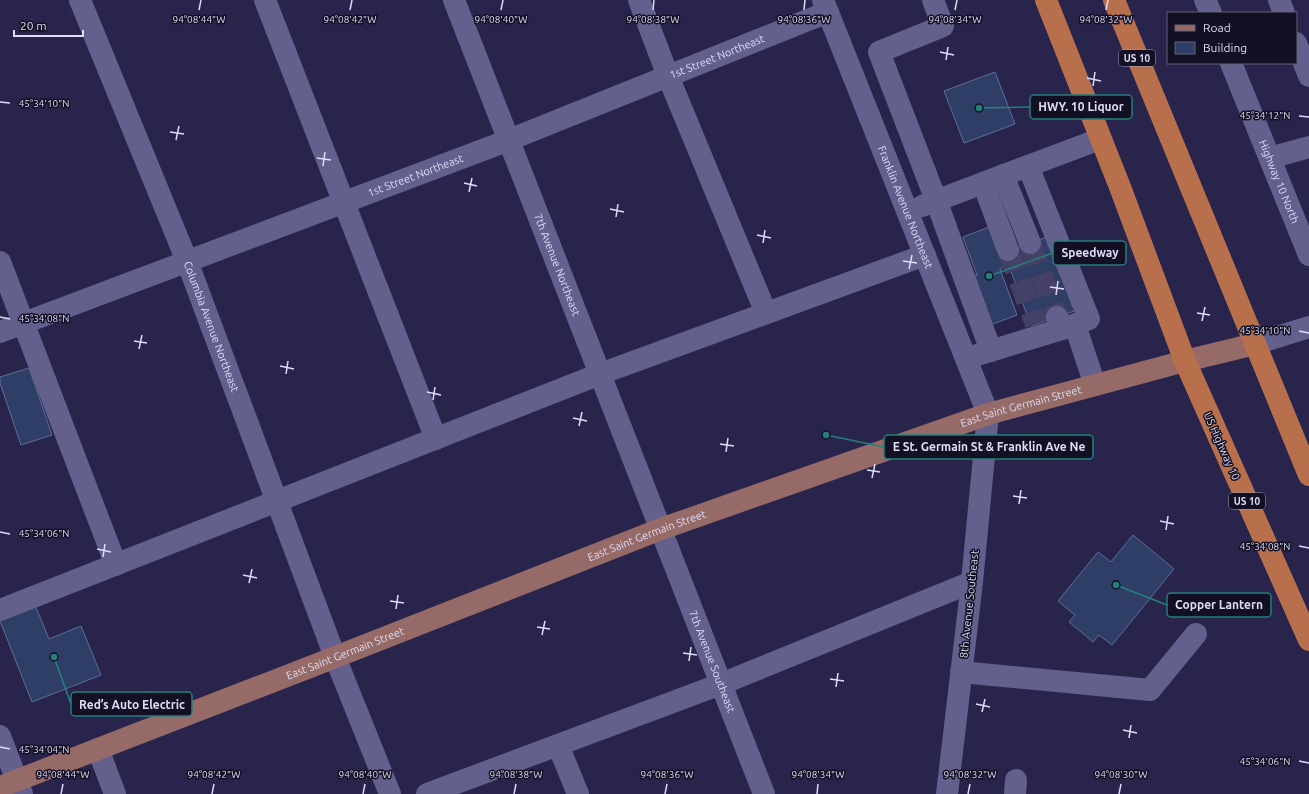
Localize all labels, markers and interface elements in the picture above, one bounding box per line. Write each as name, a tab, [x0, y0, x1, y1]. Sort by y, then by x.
scale bar	[14, 12, 83, 38]
legend	[1167, 12, 1297, 64]
text: 94°08'44"W	[173, 14, 225, 25]
text: 94°08'42"W	[324, 14, 376, 25]
text: 94°08'40"W	[475, 14, 527, 25]
text: 94°08'38"W	[627, 14, 679, 25]
text: 94°08'36"W	[778, 14, 830, 25]
text: 94°08'34"W	[929, 14, 981, 25]
text: 94°08'32"W	[1080, 14, 1132, 25]
text: 20 m	[20, 19, 47, 32]
text: Road	[1203, 21, 1231, 34]
street label: 1st Street Northeast	[668, 32, 767, 81]
text: Building	[1203, 41, 1247, 54]
road number: US 10	[1119, 50, 1155, 66]
callout: HWY. 10 Liquor	[1030, 95, 1132, 119]
text: 45°34'10"N	[19, 98, 69, 109]
text: HWY. 10 Liquor	[1038, 100, 1124, 113]
text: 45°34'12"N	[1240, 110, 1290, 121]
street label: Highway 10 North	[1257, 138, 1301, 225]
street label: Franklin Avenue Northeast	[876, 144, 936, 271]
street label: 1st Street Northeast	[366, 152, 465, 199]
street label: 7th Avenue Northeast	[532, 212, 583, 318]
callout: Speedway	[1053, 241, 1126, 265]
text: Speedway	[1061, 246, 1119, 259]
street label: Columbia Avenue Northeast	[182, 259, 242, 394]
text: 45°34'08"N	[19, 313, 69, 324]
text: 45°34'10"N	[1240, 325, 1290, 336]
street label: East Saint Germain Street	[959, 383, 1084, 429]
street label: US Highway 10	[1202, 410, 1242, 482]
callout: E St. Germain St & Franklin Ave Ne	[884, 435, 1093, 459]
text: E St. Germain St & Franklin Ave Ne	[893, 440, 1085, 453]
road number: US 10	[1229, 493, 1265, 509]
street label: East Saint Germain Street	[586, 507, 708, 563]
text: 45°34'06"N	[19, 528, 69, 539]
text: 45°34'08"N	[1240, 541, 1290, 552]
street label: 8th Avenue Southeast	[957, 549, 981, 659]
callout: Copper Lantern	[1167, 593, 1271, 617]
text: Copper Lantern	[1175, 598, 1263, 611]
street label: 7th Avenue Southeast	[687, 608, 738, 715]
street label: East Saint Germain Street	[284, 624, 406, 682]
callout: Red’s Auto Electric	[71, 692, 192, 716]
text: Red’s Auto Electric	[79, 698, 185, 711]
text: 45°34'04"N	[19, 744, 69, 755]
text: 45°34'06"N	[1240, 756, 1290, 767]
text: 94°08'44"W	[37, 769, 89, 780]
text: 94°08'42"W	[188, 769, 240, 780]
text: 94°08'40"W	[339, 769, 391, 780]
text: 94°08'38"W	[490, 769, 542, 780]
text: 94°08'36"W	[641, 769, 693, 780]
text: 94°08'34"W	[792, 769, 844, 780]
text: 94°08'32"W	[944, 769, 996, 780]
text: 94°08'30"W	[1095, 769, 1147, 780]

